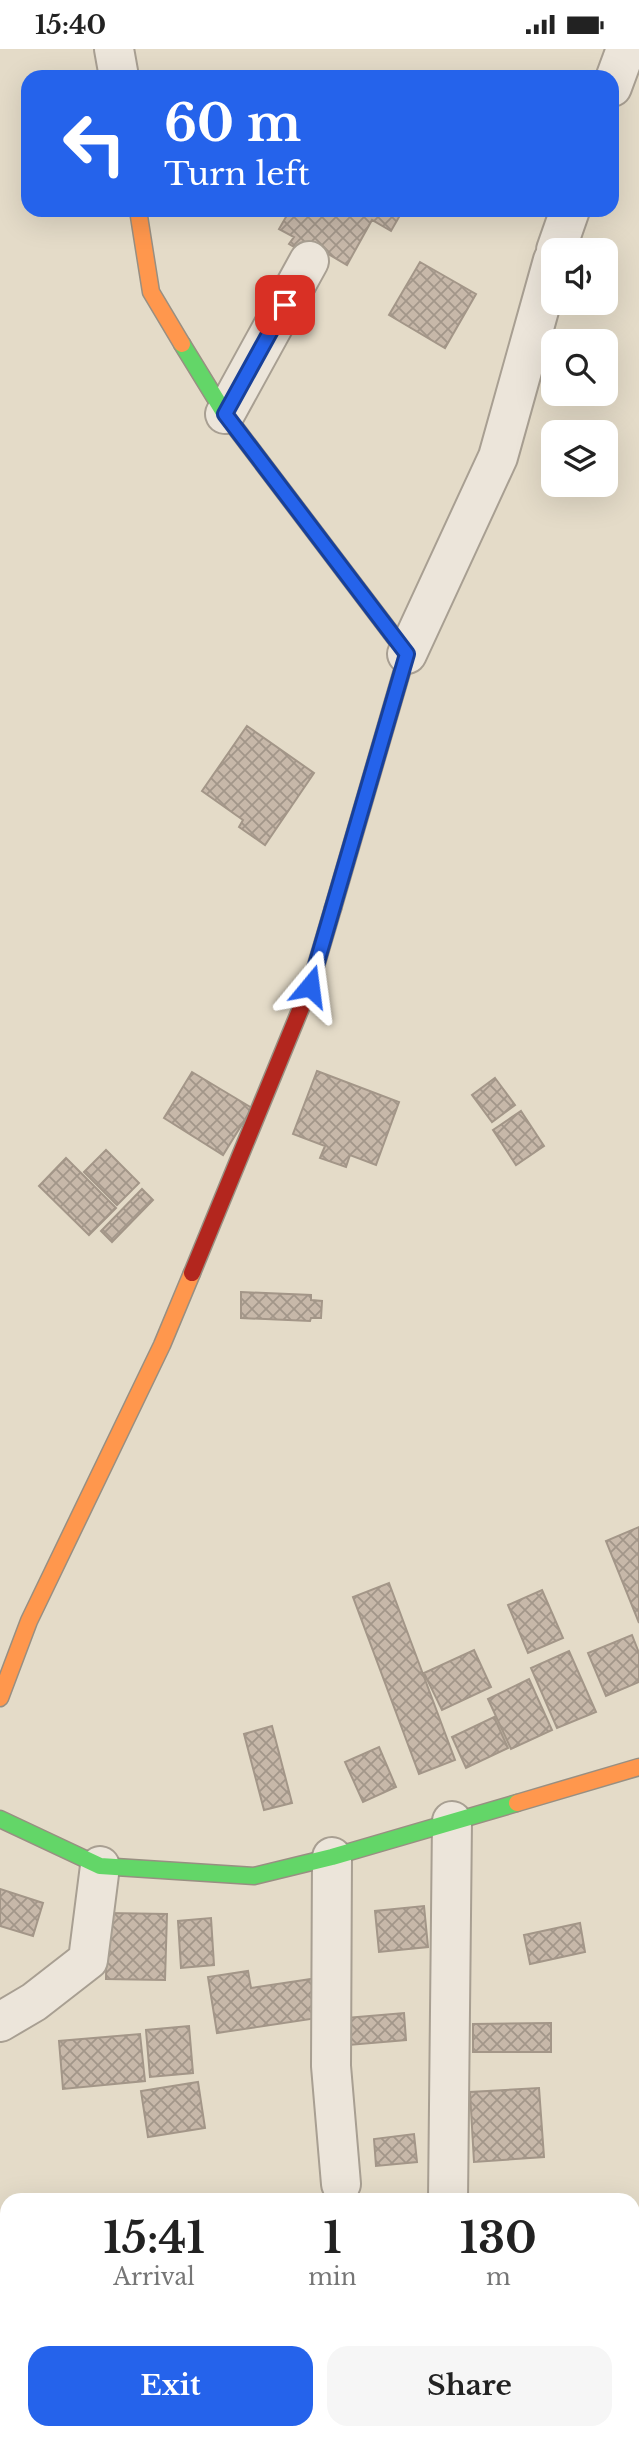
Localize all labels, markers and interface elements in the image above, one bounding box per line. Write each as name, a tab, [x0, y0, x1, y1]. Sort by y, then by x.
text: 15:40	[35, 9, 106, 41]
text: 60 m	[164, 93, 301, 154]
icon: left	[49, 98, 140, 189]
text: Turn left	[164, 154, 310, 194]
map controls	[541, 238, 618, 497]
button: sound	[541, 238, 618, 315]
pin	[255, 275, 315, 335]
icon: arrive	[266, 286, 304, 324]
button: search	[541, 329, 618, 406]
button: layers	[541, 420, 618, 497]
position arrow	[273, 949, 347, 1023]
text: 15:41	[103, 2212, 205, 2264]
text: 1	[323, 2212, 341, 2264]
text: 130	[460, 2212, 537, 2264]
text: Arrival	[113, 2263, 195, 2291]
text: min	[308, 2263, 357, 2291]
text: m	[486, 2263, 511, 2291]
button: Exit	[28, 2346, 313, 2426]
button: Share	[327, 2346, 612, 2426]

